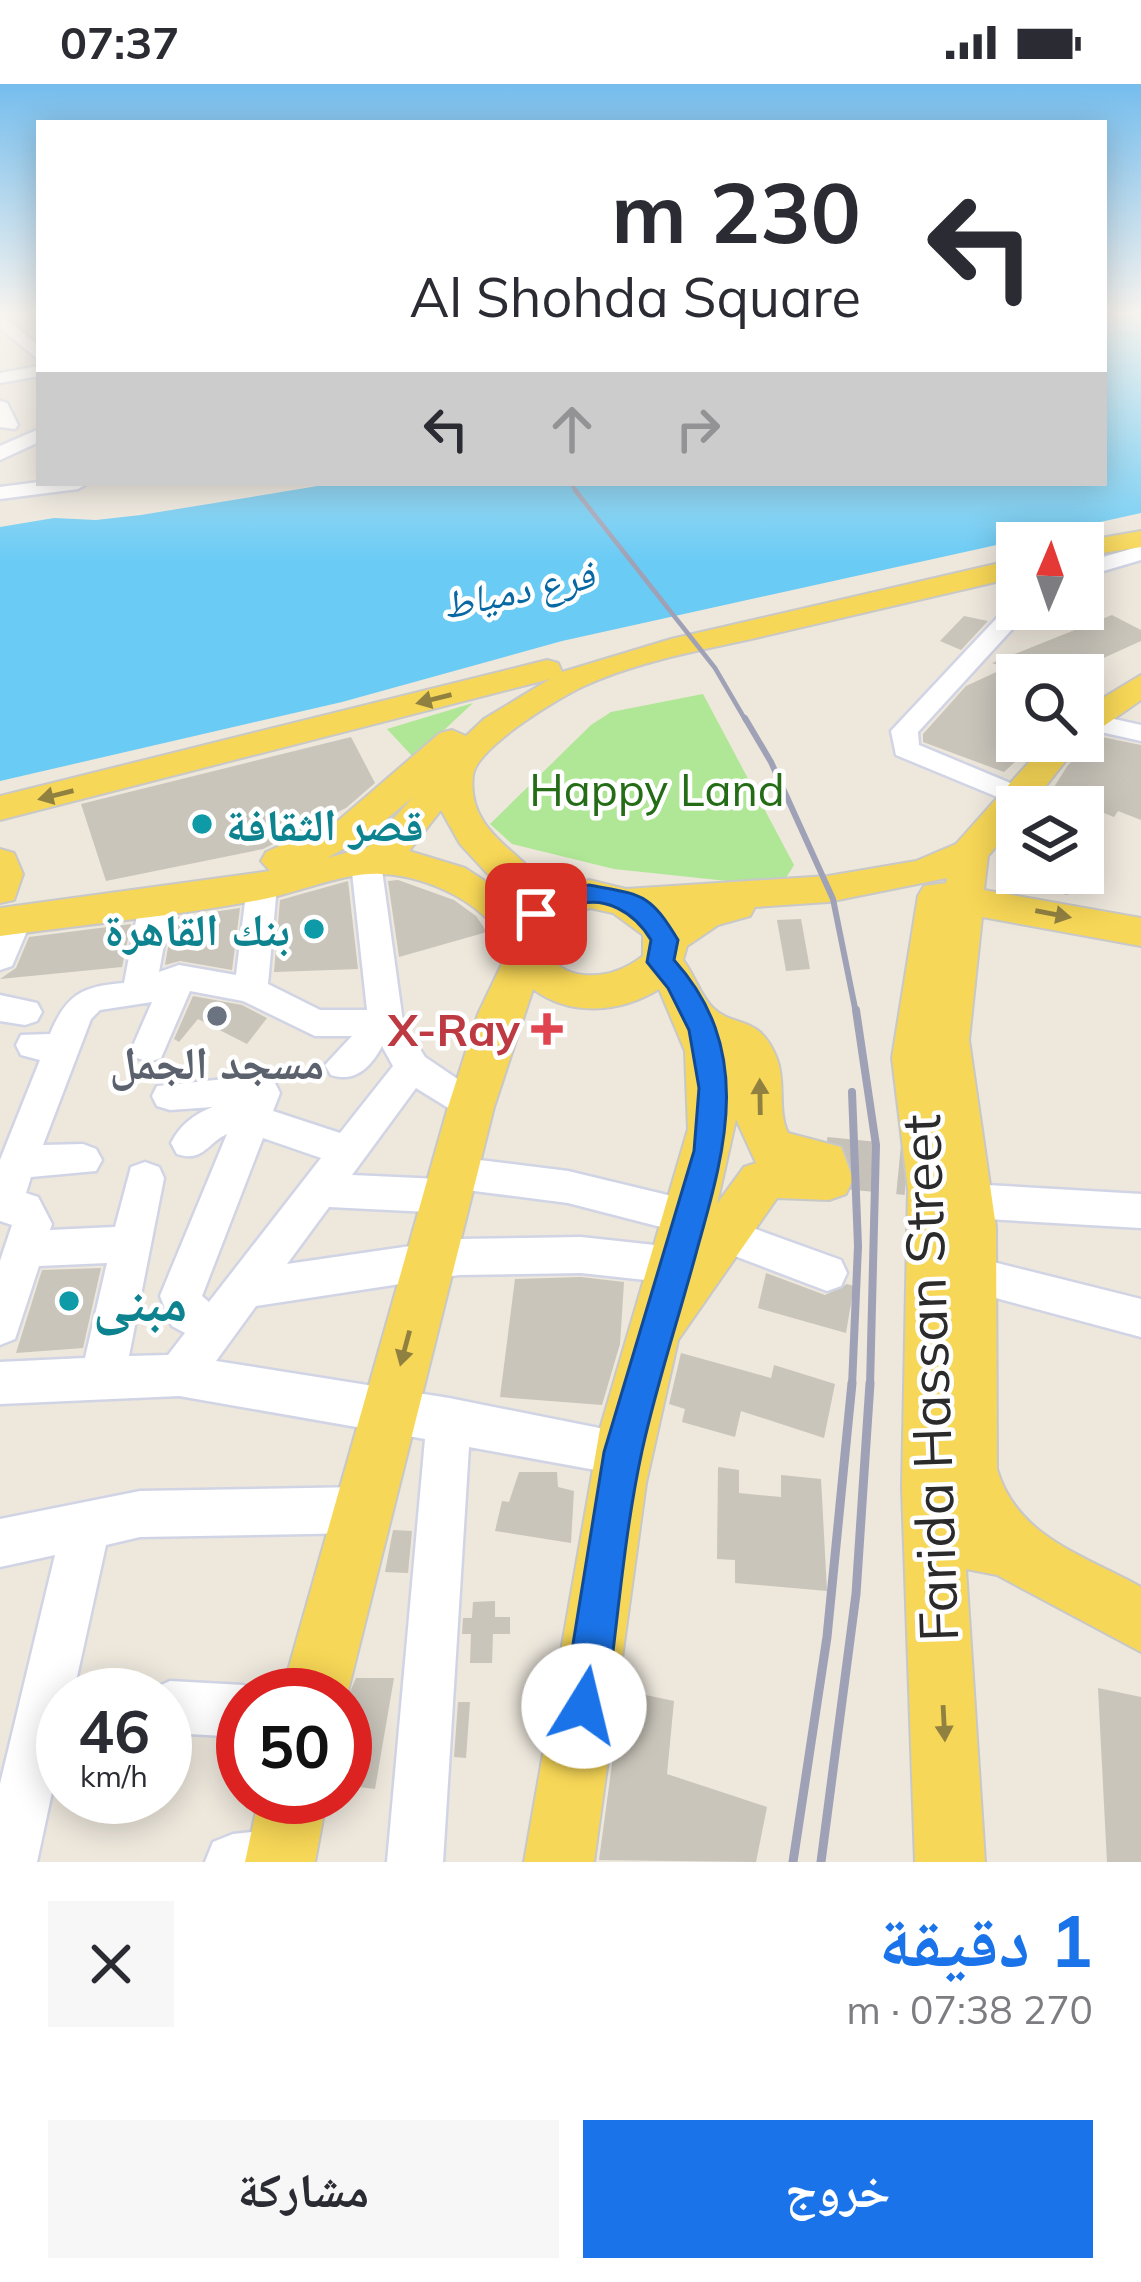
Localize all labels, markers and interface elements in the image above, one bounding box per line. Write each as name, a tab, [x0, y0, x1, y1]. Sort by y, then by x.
text: 07:37	[60, 14, 179, 70]
text: 230 m	[611, 159, 861, 264]
icon: left	[903, 168, 1059, 324]
text: Al Shohda Square	[409, 263, 861, 331]
icon: left	[413, 396, 479, 462]
icon: ahead	[539, 396, 605, 462]
icon: right	[665, 396, 731, 462]
north arrow	[996, 522, 1104, 630]
map controls	[996, 522, 1104, 894]
water label: فرع دمياط	[438, 549, 601, 631]
button: search	[996, 654, 1104, 762]
one-way arrow	[415, 690, 452, 709]
park label: Happy Land	[529, 761, 785, 817]
one-way arrow	[37, 786, 74, 805]
button: layers	[996, 786, 1104, 894]
place label: قصر الثقافة	[226, 796, 424, 852]
marker: قصر الثقافة	[189, 811, 215, 837]
pin	[485, 863, 587, 965]
icon: arrive	[503, 881, 569, 947]
place label: بنك القاهرة	[104, 901, 290, 957]
one-way arrow	[1035, 906, 1072, 925]
marker: بنك القاهرة	[301, 916, 327, 942]
place label: X-Ray	[387, 1001, 521, 1057]
marker: مسجد الجمل	[204, 1003, 230, 1029]
marker: X-Ray	[531, 1013, 563, 1045]
place label: مسجد الجمل	[110, 1034, 324, 1091]
one-way arrow	[751, 1077, 770, 1115]
street label: Farida Hassan Street	[886, 1113, 972, 1643]
place label: مبنى	[93, 1267, 187, 1336]
marker: مبنى	[56, 1288, 82, 1314]
one-way arrow	[395, 1330, 414, 1367]
position arrow	[521, 1643, 647, 1769]
speed limit sign: 50	[216, 1668, 372, 1824]
text: 46	[78, 1693, 150, 1768]
one-way arrow	[935, 1705, 954, 1743]
text: km/h	[80, 1757, 148, 1795]
text: 1 دقيقة	[879, 1895, 1093, 1985]
button: close	[48, 1901, 174, 2027]
text: 270 m · 07:38	[847, 1985, 1093, 2034]
button: مشاركة	[48, 2120, 559, 2258]
button: خروج	[583, 2120, 1093, 2258]

